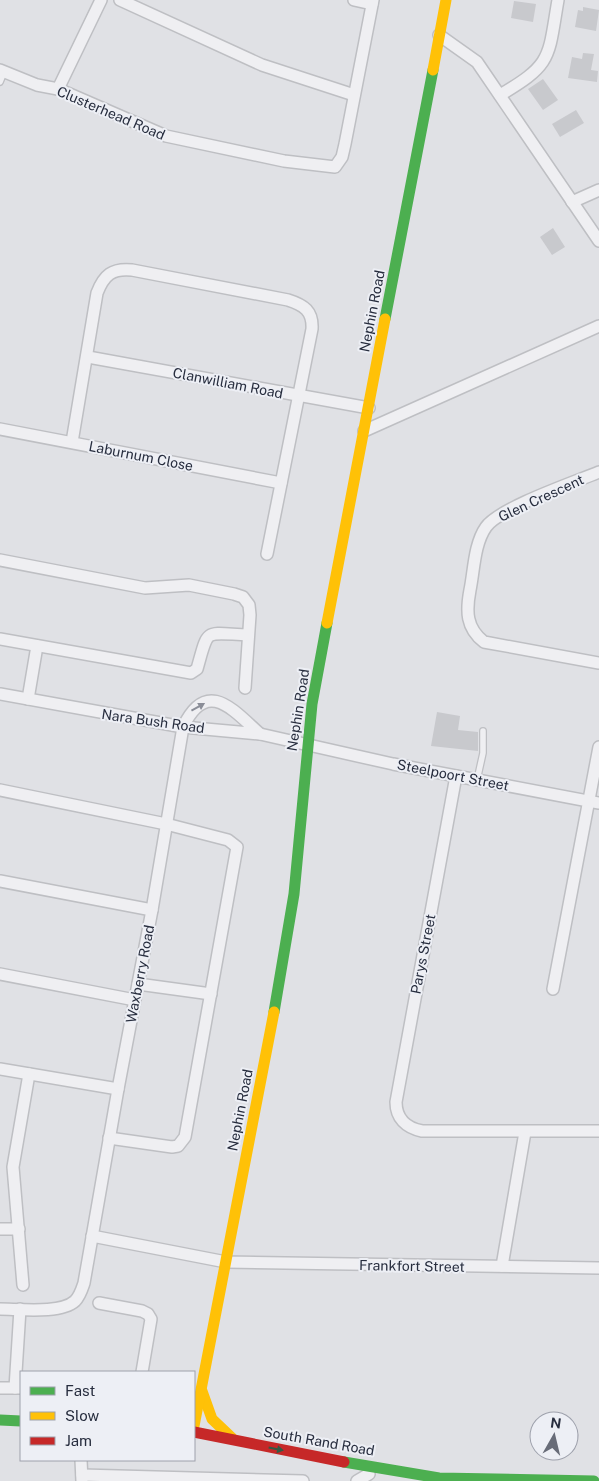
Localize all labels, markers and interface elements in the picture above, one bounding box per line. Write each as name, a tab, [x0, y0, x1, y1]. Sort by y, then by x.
street label: Clusterhead Road	[55, 83, 167, 143]
street label: Nephin Road	[356, 269, 388, 353]
street label: Clanwilliam Road	[172, 364, 284, 402]
street label: Laburnum Close	[88, 438, 195, 474]
street label: Glen Crescent	[496, 471, 586, 525]
street label: Nephin Road	[284, 668, 312, 752]
one-way arrow	[192, 702, 205, 711]
street label: Nara Bush Road	[100, 706, 206, 736]
street label: Steelpoort Street	[396, 756, 510, 794]
street label: Parys Street	[407, 913, 439, 995]
street label: Waxberry Road	[123, 924, 157, 1024]
street label: Nephin Road	[224, 1068, 256, 1152]
street label: Frankfort Street	[359, 1257, 465, 1275]
legend	[20, 1371, 195, 1461]
text: Fast	[65, 1382, 95, 1399]
text: Slow	[65, 1407, 100, 1424]
north arrow	[529, 1411, 579, 1461]
text: N	[549, 1414, 562, 1432]
street label: South Rand Road	[262, 1423, 376, 1459]
text: Jam	[65, 1432, 92, 1449]
one-way arrow	[268, 1446, 284, 1454]

